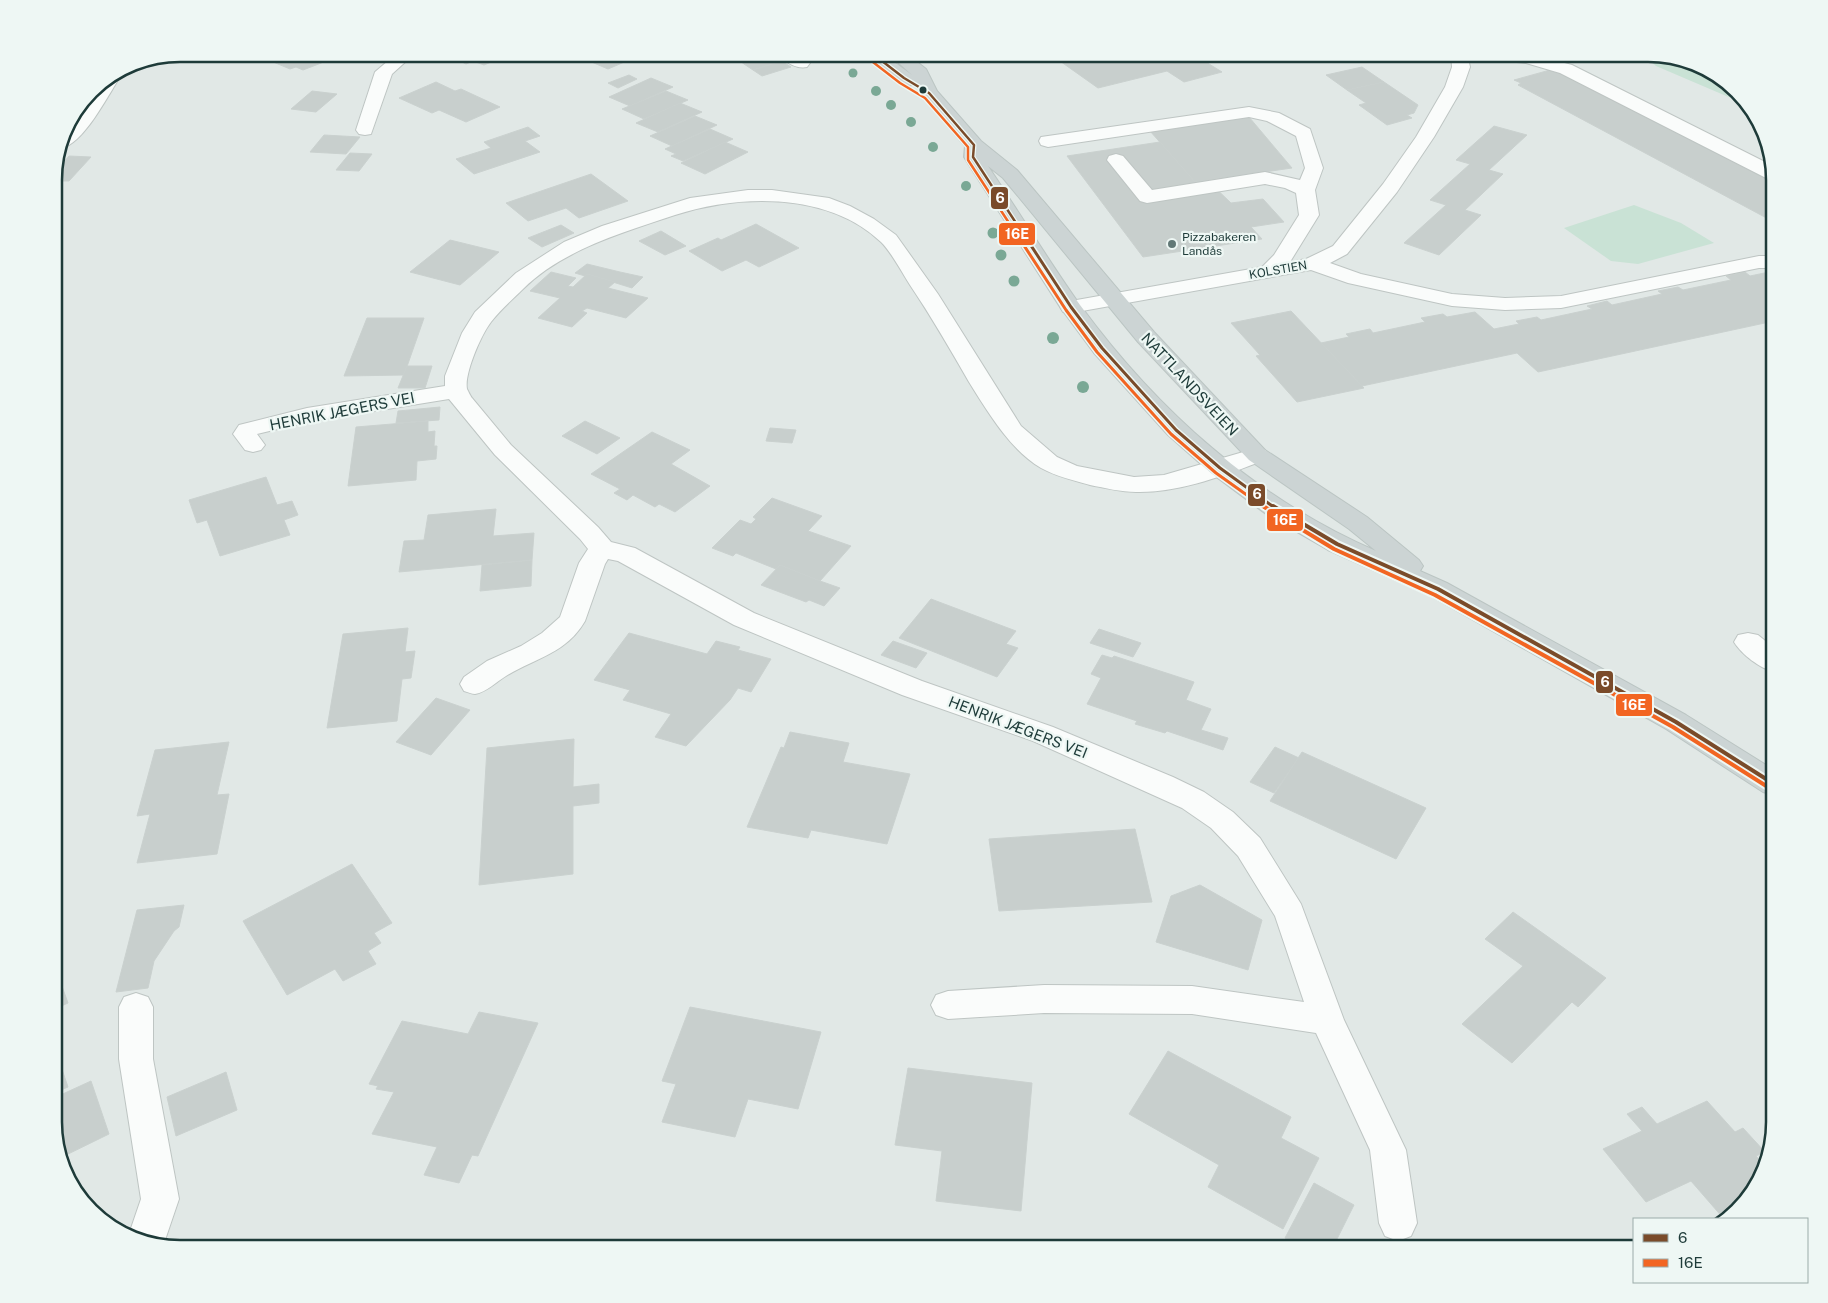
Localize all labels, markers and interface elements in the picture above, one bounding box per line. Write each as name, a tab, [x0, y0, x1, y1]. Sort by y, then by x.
unlabelled marker	[918, 85, 928, 95]
line badge: 6	[990, 186, 1009, 210]
text: 6	[995, 190, 1005, 206]
line badge: 16E	[998, 222, 1036, 246]
text: 16E	[1005, 226, 1029, 242]
place label: Pizzabakeren Landås	[1182, 230, 1256, 258]
marker: Pizzabakeren Landås	[1166, 238, 1178, 250]
street label: KOLSTIEN	[1248, 258, 1308, 282]
street label: NATTLANDSVEIEN	[1138, 329, 1242, 439]
street label: HENRIK JÆGERS VEI	[268, 389, 416, 433]
line badge: 6	[1247, 483, 1266, 507]
text: 6	[1252, 486, 1262, 502]
line badge: 16E	[1266, 508, 1304, 532]
text: 16E	[1273, 512, 1297, 528]
line badge: 6	[1595, 670, 1614, 694]
text: 6	[1600, 674, 1610, 690]
street label: HENRIK JÆGERS VEI	[946, 693, 1090, 761]
line badge: 16E	[1615, 693, 1653, 717]
text: 16E	[1622, 697, 1646, 713]
legend	[1633, 1218, 1808, 1283]
text: 6	[1678, 1229, 1687, 1246]
text: 16E	[1678, 1254, 1703, 1271]

